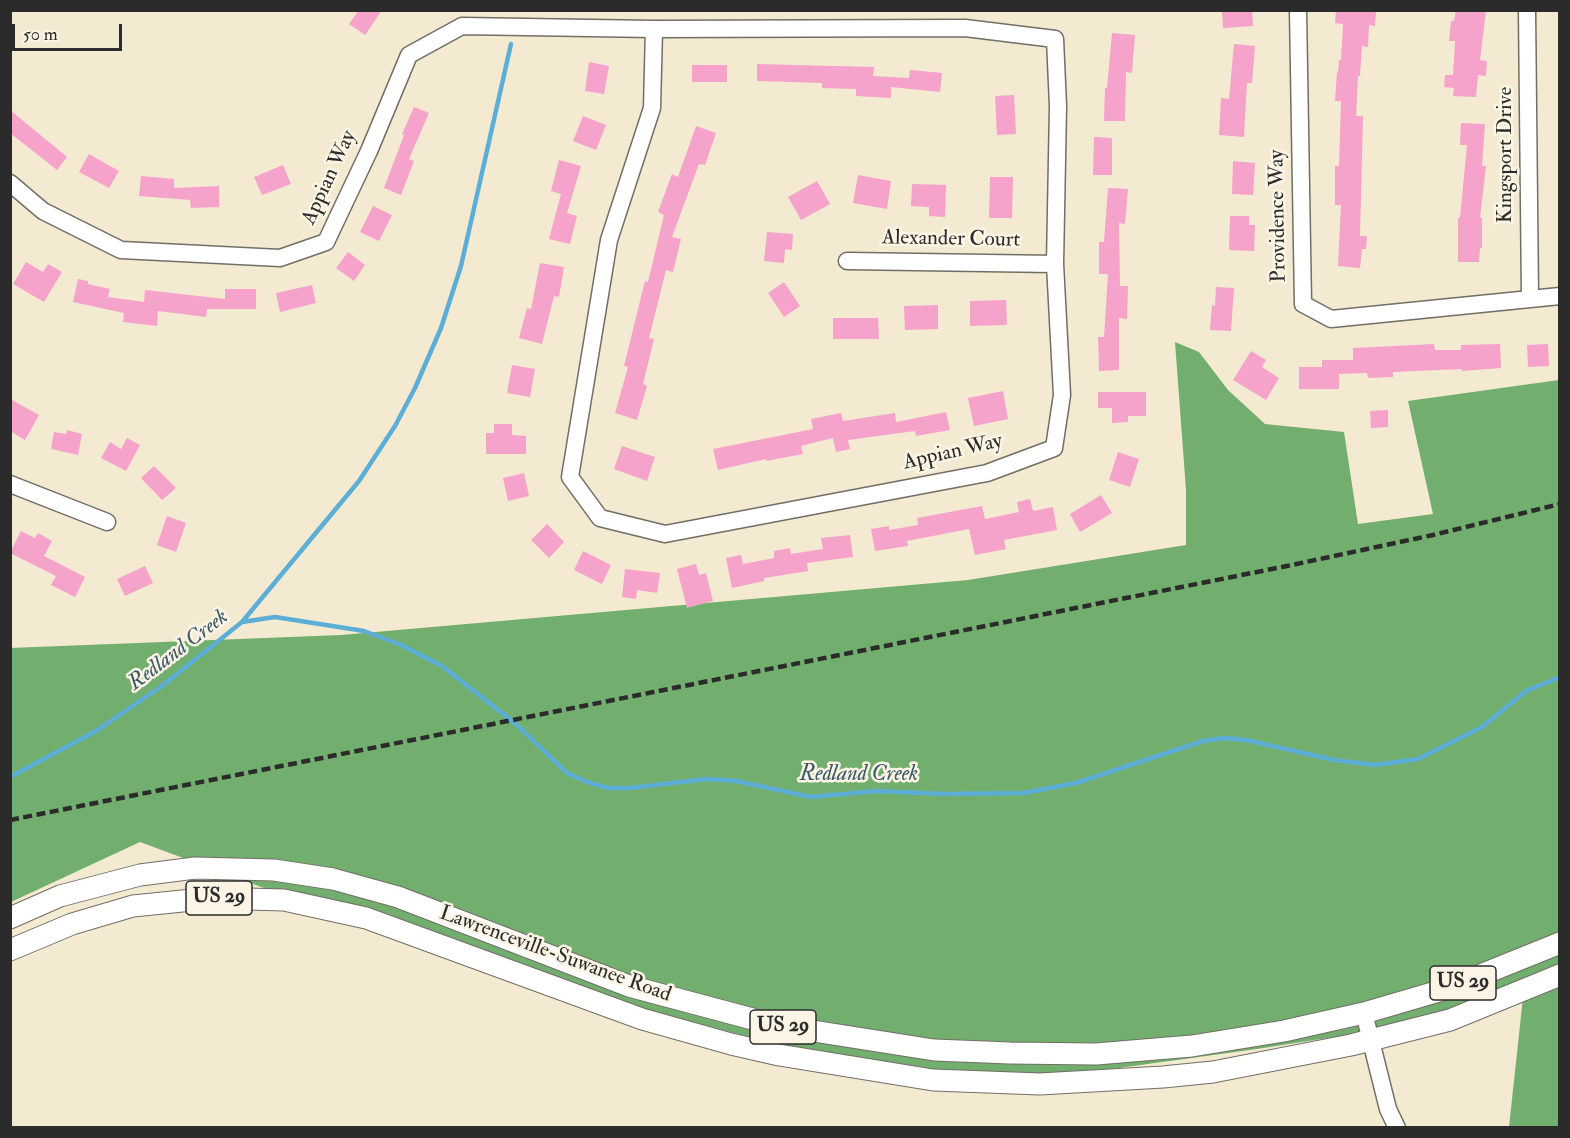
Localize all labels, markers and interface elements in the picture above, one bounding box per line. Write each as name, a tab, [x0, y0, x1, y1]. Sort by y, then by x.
scale bar	[15, 12, 124, 50]
text: 50 m	[23, 23, 58, 46]
street label: Kingsport Drive	[1493, 87, 1519, 223]
street label: Appian Way	[297, 127, 363, 229]
street label: Providence Way	[1265, 149, 1293, 283]
street label: Alexander Court	[882, 226, 1020, 254]
street label: Appian Way	[901, 429, 1005, 477]
water label: Redland Creek	[124, 605, 234, 697]
water label: Redland Creek	[800, 762, 918, 788]
road number: US 29	[186, 881, 252, 915]
street label: Lawrenceville-Suwanee Road	[436, 901, 674, 1009]
road number: US 29	[1430, 966, 1496, 1000]
road number: US 29	[750, 1010, 816, 1044]

